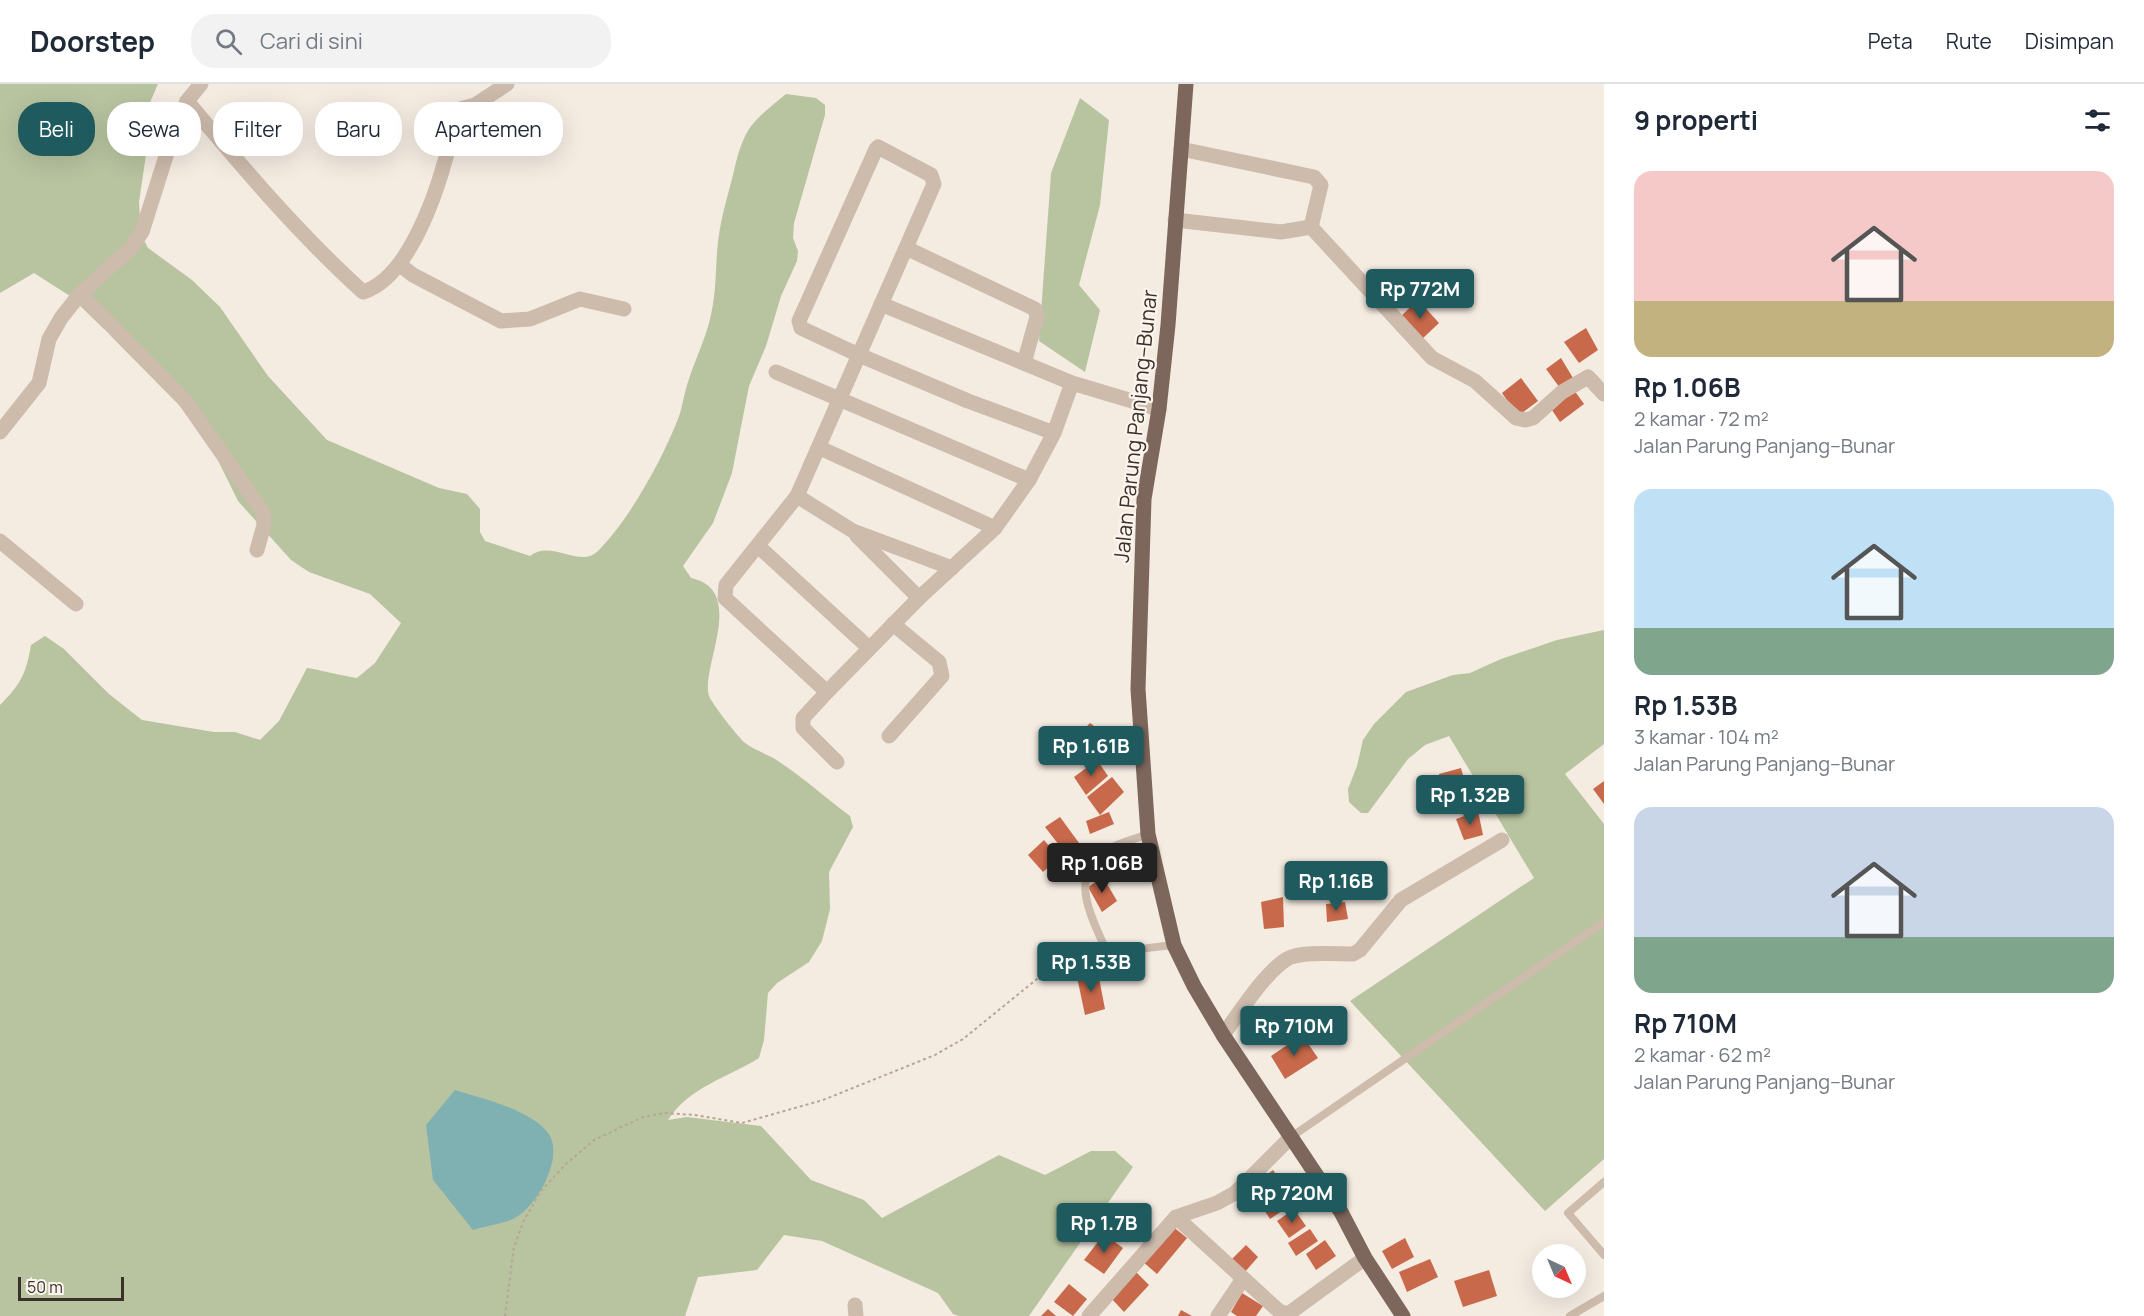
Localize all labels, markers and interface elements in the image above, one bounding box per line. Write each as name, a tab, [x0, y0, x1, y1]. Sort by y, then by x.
search box	[191, 14, 611, 68]
text: Doorstep	[30, 22, 155, 60]
icon: search	[212, 25, 245, 58]
text: Cari di sini	[260, 26, 363, 56]
text: Peta	[1868, 27, 1913, 55]
text: Rute	[1946, 27, 1992, 55]
text: Disimpan	[2025, 27, 2114, 55]
chip: Beli	[18, 102, 95, 156]
chip: Sewa	[107, 102, 201, 156]
chip: Filter	[213, 102, 303, 156]
chip: Baru	[315, 102, 402, 156]
chip: Apartemen	[414, 102, 563, 156]
text: 9 properti	[1634, 102, 1758, 138]
icon: filters	[2081, 104, 2114, 137]
icon: home	[1820, 210, 1928, 318]
pin: Rp 772M	[1365, 269, 1475, 320]
text: Rp 772M	[1380, 275, 1460, 302]
street label: Jalan Parung Panjang–Bunar	[1107, 288, 1163, 564]
text: Rp 1.06B	[1634, 369, 1740, 405]
text: 2 kamar · 72 m²	[1634, 405, 1769, 432]
text: Jalan Parung Panjang–Bunar	[1634, 432, 1895, 459]
icon: home	[1820, 528, 1928, 636]
text: Rp 1.53B	[1634, 687, 1737, 723]
text: 3 kamar · 104 m²	[1634, 723, 1779, 750]
pin: Rp 1.61B	[1029, 726, 1153, 777]
text: Rp 1.61B	[1052, 732, 1130, 759]
text: Jalan Parung Panjang–Bunar	[1634, 750, 1895, 777]
pin: Rp 1.32B	[1408, 775, 1532, 826]
text: Rp 1.32B	[1430, 781, 1510, 808]
pin: Rp 1.06B	[1040, 843, 1164, 894]
icon: home	[1820, 846, 1928, 954]
text: Rp 1.06B	[1061, 849, 1143, 876]
pin: Rp 1.16B	[1274, 861, 1398, 912]
text: Rp 1.16B	[1299, 867, 1373, 894]
pin: Rp 1.53B	[1029, 942, 1153, 993]
text: Rp 1.53B	[1051, 948, 1131, 975]
text: Rp 710M	[1634, 1005, 1737, 1041]
pin: Rp 710M	[1239, 1006, 1349, 1057]
text: Rp 710M	[1254, 1012, 1334, 1039]
text: 2 kamar · 62 m²	[1634, 1041, 1771, 1068]
text: Jalan Parung Panjang–Bunar	[1634, 1068, 1895, 1095]
pin: Rp 720M	[1237, 1173, 1347, 1224]
text: Rp 720M	[1251, 1179, 1333, 1206]
pin: Rp 1.7B	[1049, 1203, 1159, 1254]
text: Rp 1.7B	[1071, 1209, 1137, 1236]
north arrow	[1532, 1244, 1586, 1298]
map controls	[1532, 1244, 1586, 1298]
scale bar	[18, 1274, 124, 1302]
text: 50 m	[27, 1276, 63, 1298]

